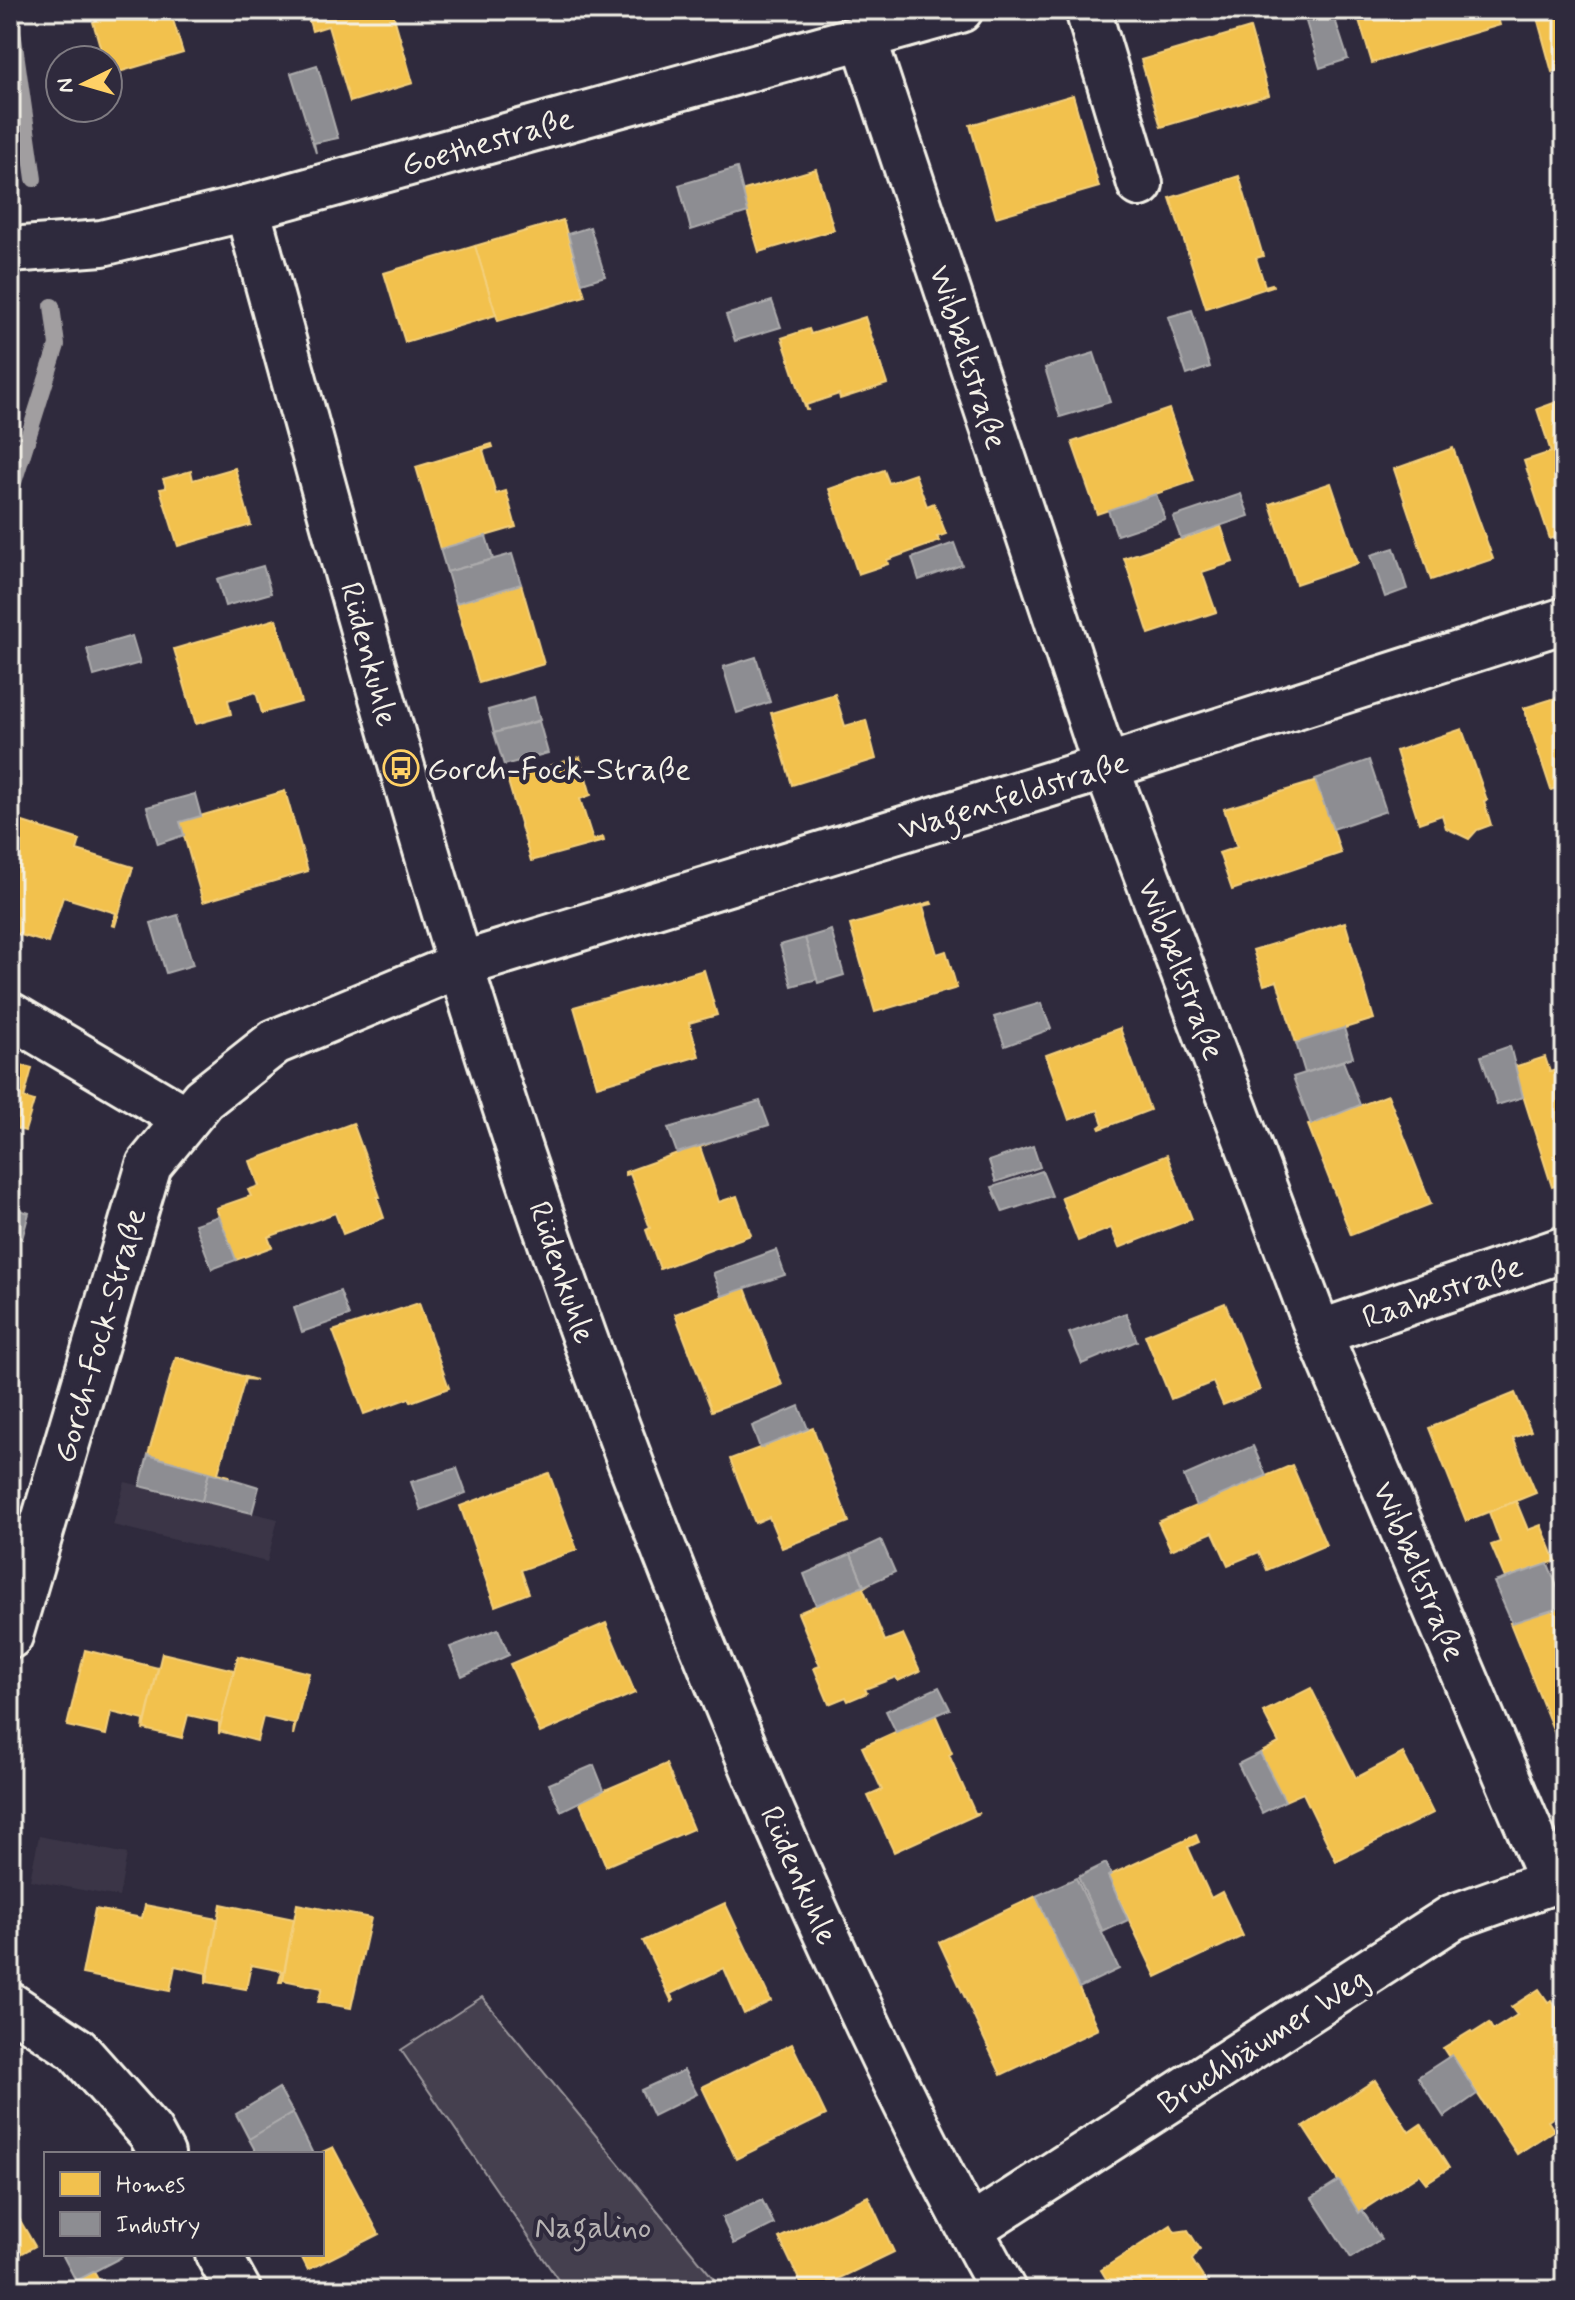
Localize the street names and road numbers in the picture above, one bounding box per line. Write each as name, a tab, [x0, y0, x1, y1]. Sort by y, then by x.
street label: Goethestraße	[397, 98, 579, 188]
street label: Wibbeltstraße	[918, 260, 1017, 455]
street label: Rüdenkuhle	[329, 578, 407, 731]
street label: Wagenfeldstraße	[894, 742, 1134, 855]
street label: Wibbeltstraße	[1126, 873, 1234, 1067]
street label: Rüdenkuhle	[517, 1196, 605, 1349]
street label: Gorch-Fock-Straße	[44, 1203, 157, 1468]
street label: Raabestraße	[1357, 1246, 1528, 1340]
street label: Wibbeltstraße	[1361, 1476, 1475, 1668]
street label: Rüdenkuhle	[749, 1800, 847, 1952]
street label: Bruchbäumer Weg	[1150, 1958, 1376, 2125]

